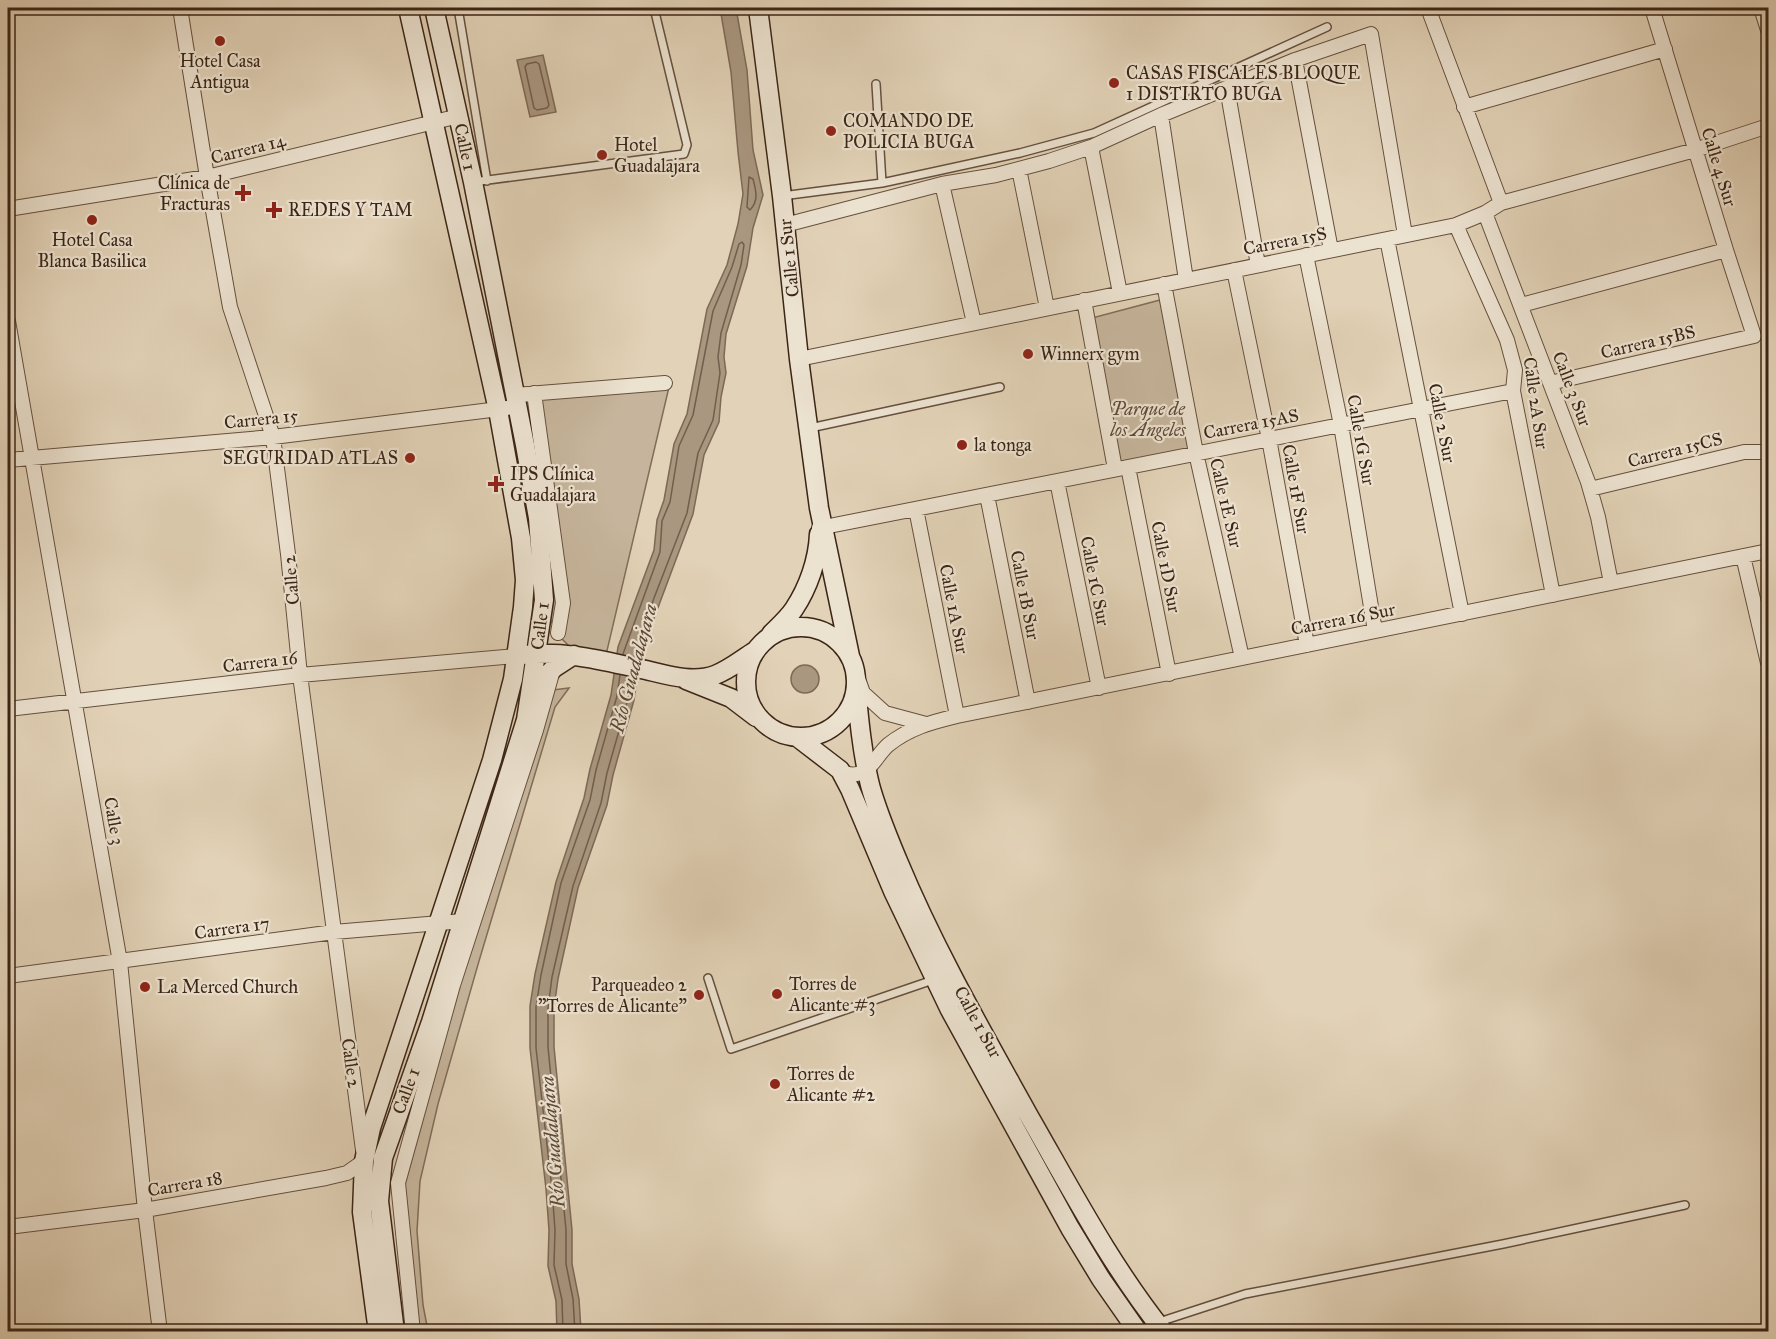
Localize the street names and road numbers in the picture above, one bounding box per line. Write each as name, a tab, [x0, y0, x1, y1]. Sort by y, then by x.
street label: Calle 1	[449, 121, 481, 173]
street label: Calle 4 Sur	[1697, 125, 1742, 209]
street label: Carrera 14	[208, 129, 289, 169]
street label: Calle 1 Sur	[774, 218, 804, 298]
street label: Carrera 15S	[1241, 222, 1329, 260]
street label: Carrera 15BS	[1598, 320, 1698, 364]
street label: Calle 3 Sur	[1548, 348, 1596, 430]
street label: Calle 2A Sur	[1519, 356, 1553, 451]
street label: Calle 2 Sur	[1424, 381, 1461, 465]
street label: Calle 1G Sur	[1342, 393, 1380, 487]
street label: Carrera 15	[223, 404, 300, 434]
street label: Carrera 15AS	[1201, 404, 1301, 444]
street label: Carrera 15CS	[1625, 428, 1725, 472]
street label: Calle 1F Sur	[1277, 443, 1315, 536]
street label: Calle 1E Sur	[1205, 456, 1247, 550]
street label: Calle 1D Sur	[1146, 519, 1186, 615]
street label: Calle 1C Sur	[1076, 534, 1115, 628]
street label: Calle 1B Sur	[1006, 548, 1044, 642]
street label: Calle 2	[278, 554, 304, 606]
street label: Calle 1A Sur	[935, 562, 973, 656]
street label: Carrera 16 Sur	[1289, 598, 1397, 640]
street label: Calle 1	[526, 601, 554, 651]
street label: Carrera 16	[221, 646, 299, 678]
street label: Calle 3	[99, 795, 129, 847]
street label: Carrera 17	[193, 912, 271, 944]
street label: Calle 1 Sur	[949, 982, 1007, 1062]
street label: Calle 2	[337, 1037, 365, 1089]
street label: Calle 1	[387, 1065, 425, 1117]
street label: Carrera 18	[146, 1167, 224, 1201]

